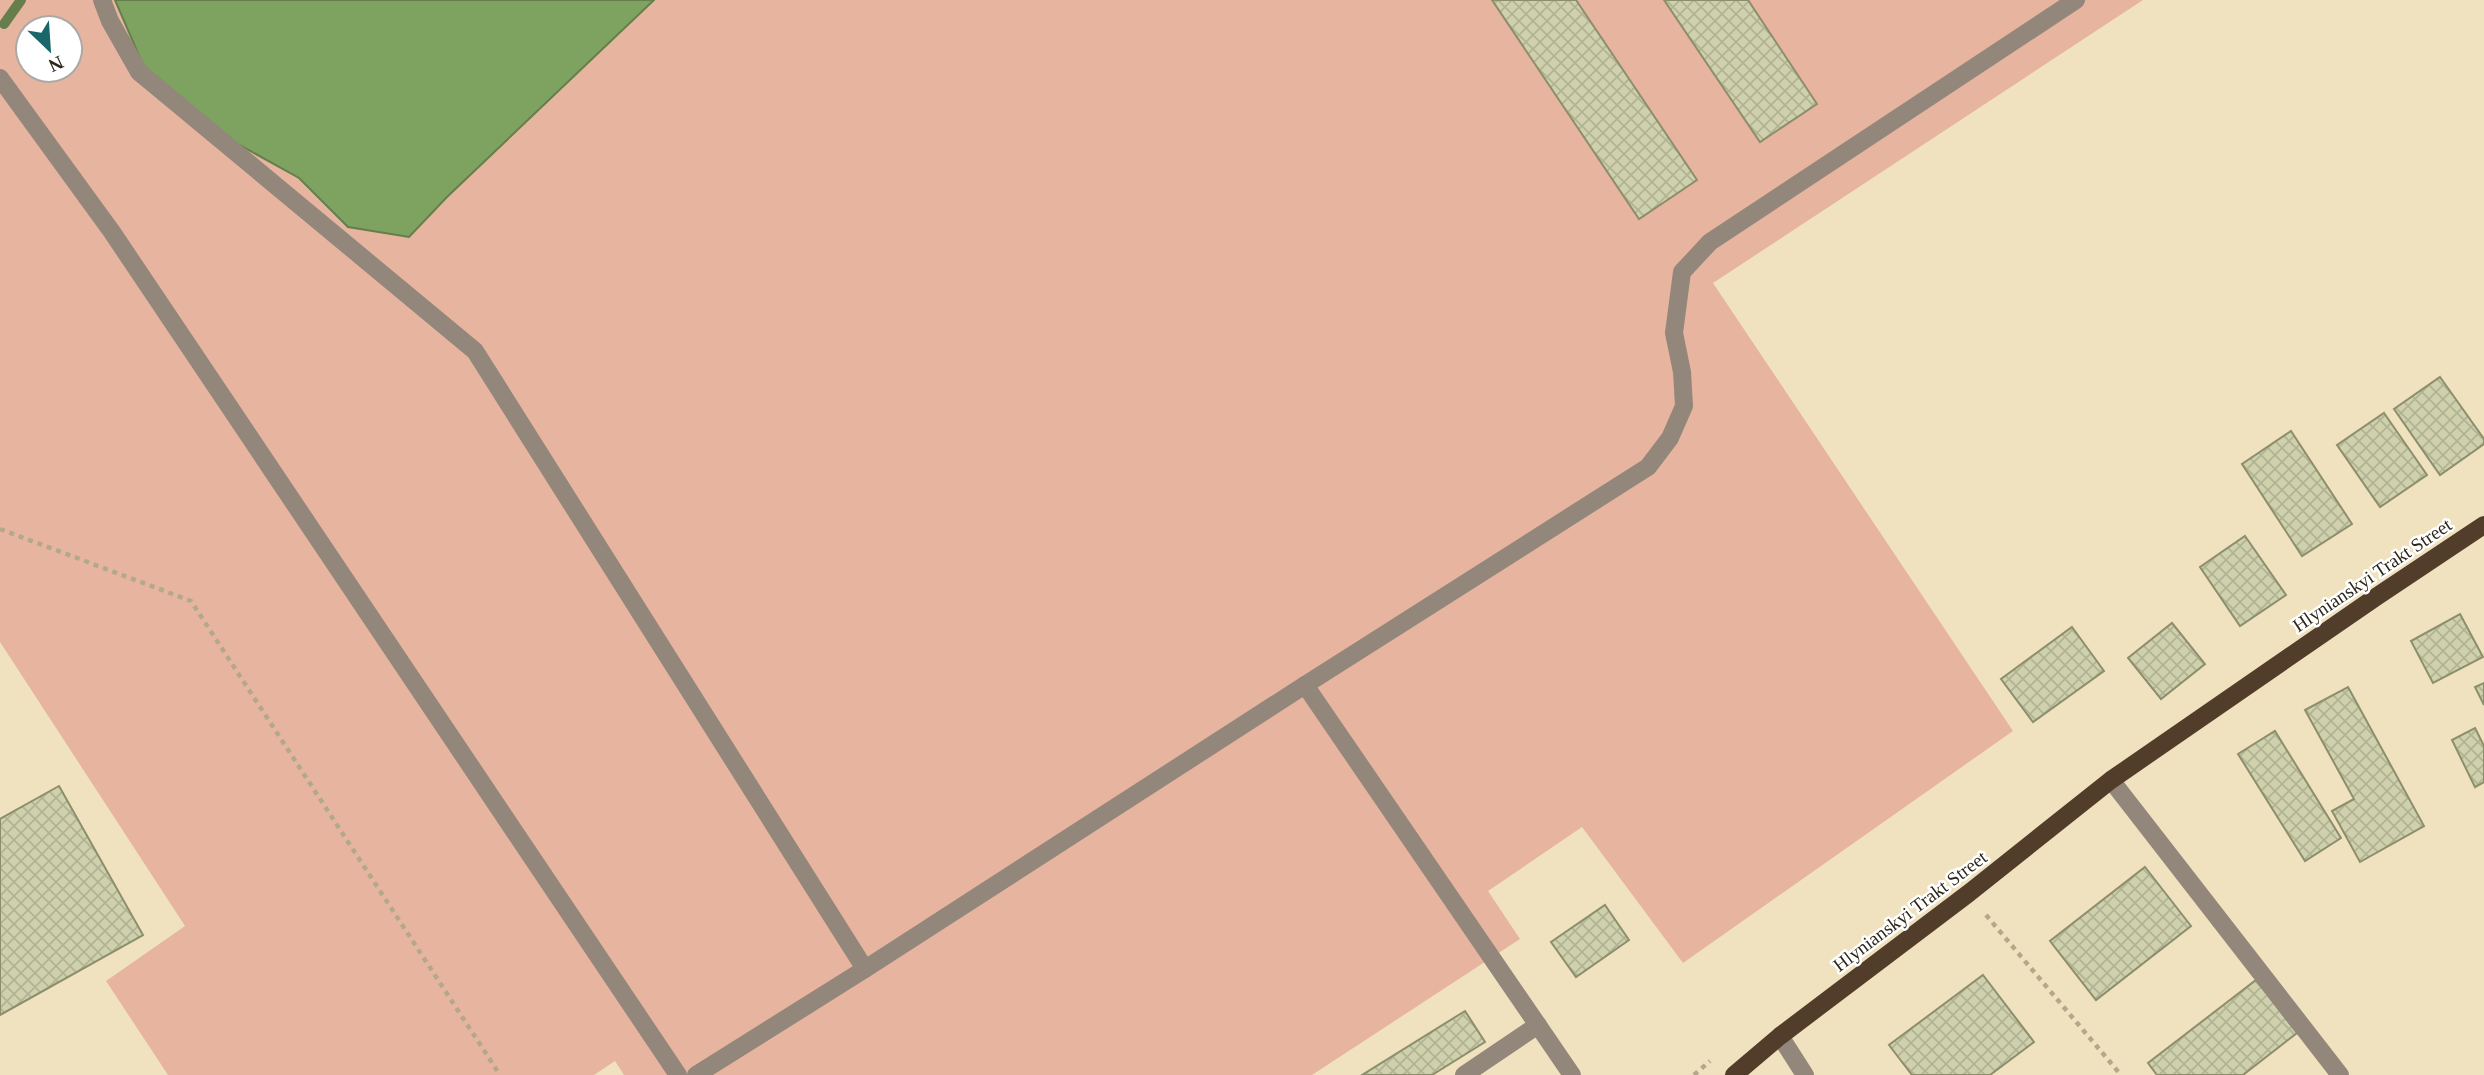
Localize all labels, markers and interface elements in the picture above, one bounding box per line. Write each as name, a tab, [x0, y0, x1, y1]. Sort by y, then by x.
north arrow	[14, 14, 84, 84]
text: N	[45, 52, 67, 76]
street label: Hlynianskyi Trakt Street	[2289, 514, 2456, 636]
street label: Hlynianskyi Trakt Street	[1829, 846, 1991, 976]

